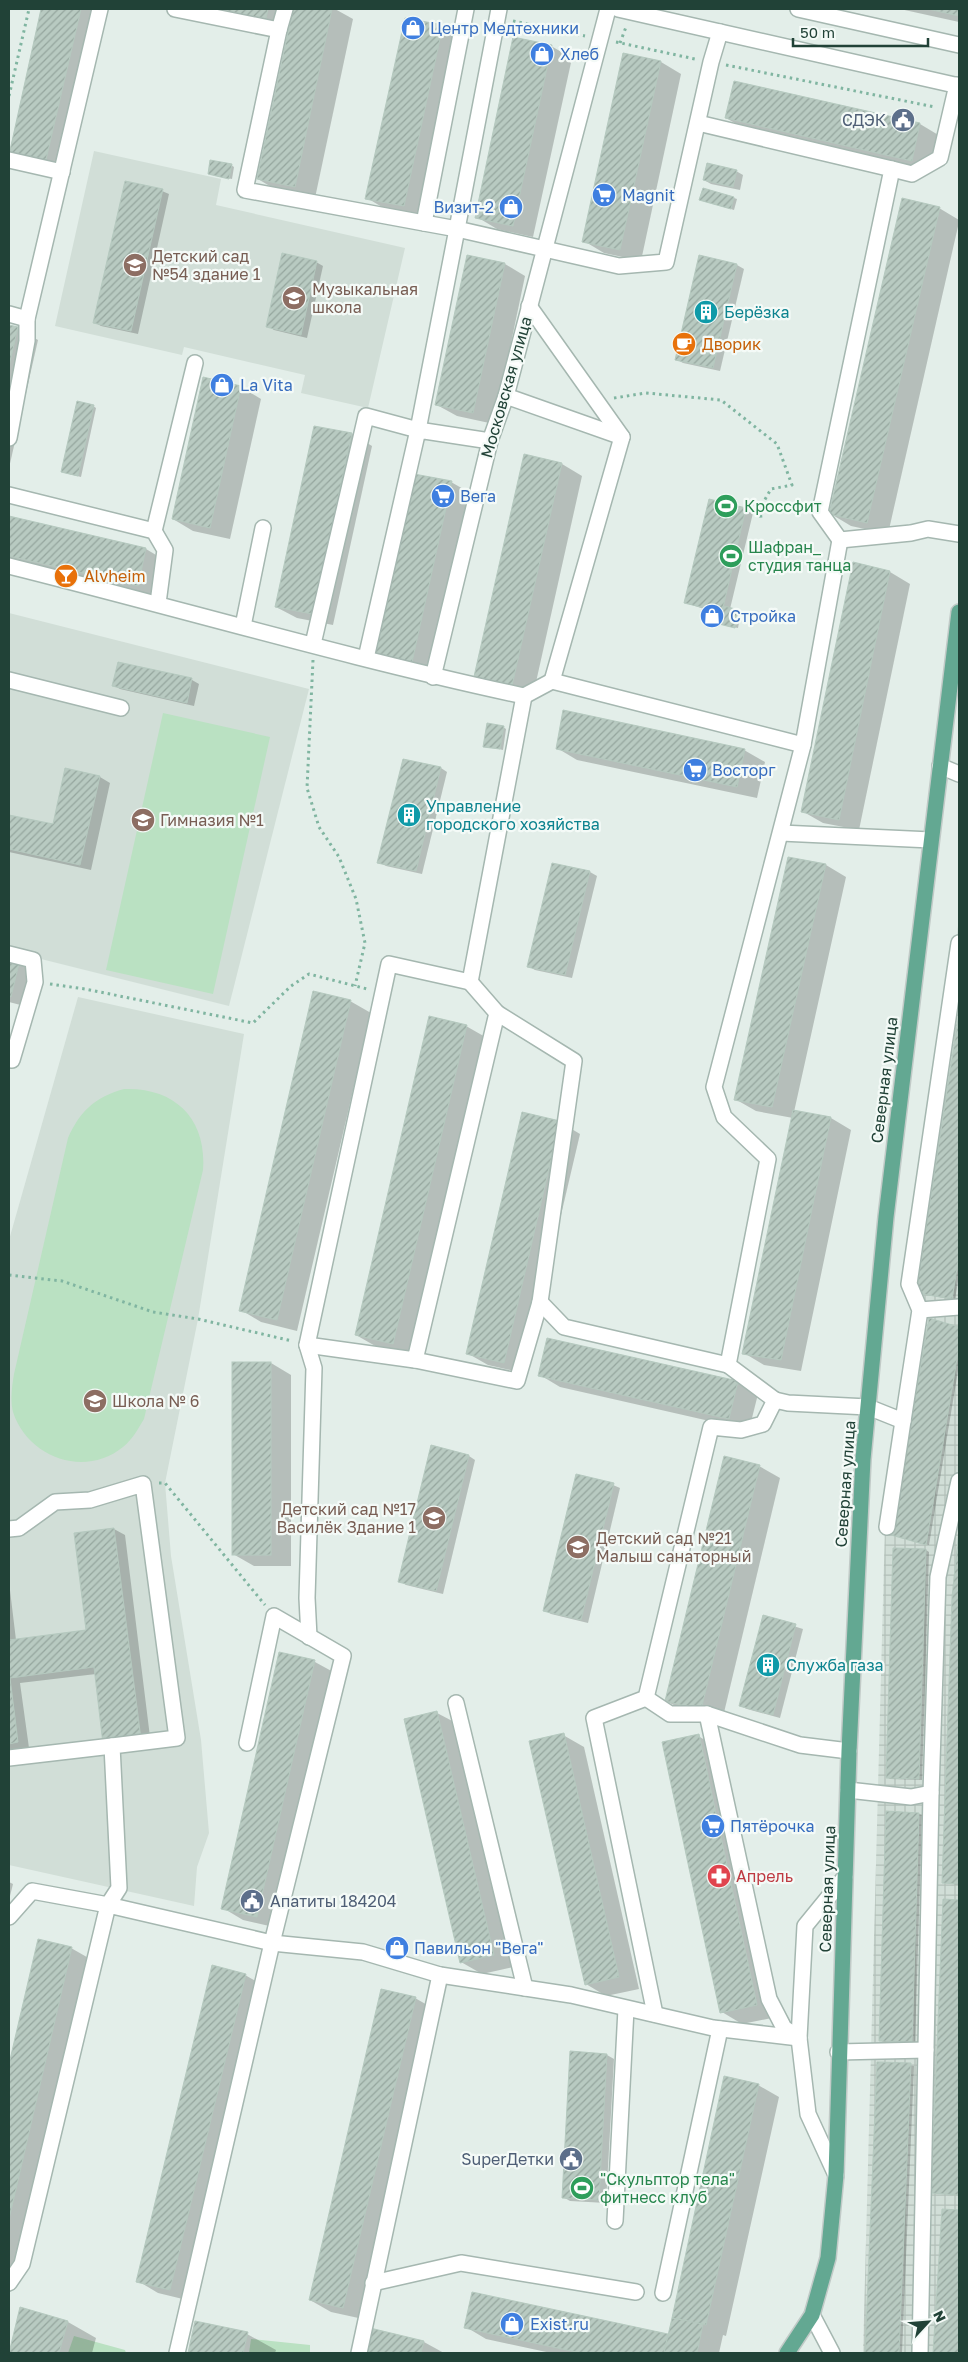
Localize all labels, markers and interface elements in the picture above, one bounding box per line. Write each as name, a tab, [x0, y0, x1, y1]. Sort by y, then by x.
shop icon: Центр Медтехники	[400, 15, 426, 41]
scale bar	[793, 15, 928, 47]
place label: Центр Медтехники	[430, 18, 579, 38]
text: 50 m	[800, 23, 835, 41]
shop icon: Хлеб	[529, 41, 555, 67]
place label: Хлеб	[560, 44, 599, 64]
public building icon: СДЭК	[890, 107, 916, 133]
place label: СДЭК	[842, 110, 886, 130]
supermarket icon: Magnit	[591, 182, 617, 208]
place label: Magnit	[622, 185, 675, 205]
shop icon: Визит-2	[498, 194, 524, 220]
place label: Визит-2	[433, 197, 494, 217]
place label: Детский сад №54 здание 1	[152, 246, 261, 284]
school or university icon: Детский сад №54 здание 1	[122, 252, 148, 278]
place label: Музыкальная школа	[312, 279, 418, 317]
school or university icon: Музыкальная школа	[281, 285, 307, 311]
building icon: Берёзка	[693, 299, 719, 325]
place label: Берёзка	[724, 302, 790, 322]
street label: Московская улица	[476, 314, 536, 460]
cafe icon: Дворик	[671, 331, 697, 357]
place label: Дворик	[702, 334, 761, 354]
shop icon: La Vita	[209, 372, 235, 398]
place label: La Vita	[240, 375, 293, 395]
supermarket icon: Вега	[430, 483, 456, 509]
place label: Вега	[460, 486, 496, 506]
sports icon: Кроссфит	[713, 493, 739, 519]
place label: Кроссфит	[744, 496, 822, 516]
place label: Шафран_ студия танца	[748, 537, 851, 575]
sports icon: Шафран_ студия танца	[718, 543, 744, 569]
bar icon: Alvheim	[53, 563, 79, 589]
place label: Alvheim	[84, 566, 146, 586]
shop icon: Стройка	[699, 603, 725, 629]
place label: Стройка	[730, 606, 796, 626]
supermarket icon: Восторг	[682, 757, 708, 783]
place label: Восторг	[712, 760, 776, 780]
place label: Управление городского хозяйства	[426, 796, 600, 834]
building icon: Управление городского хозяйства	[396, 802, 422, 828]
school or university icon: Гимназия №1	[130, 807, 156, 833]
place label: Гимназия №1	[160, 810, 264, 830]
street label: Северная улица	[866, 1016, 902, 1144]
school or university icon: Школа № 6	[82, 1388, 108, 1414]
place label: Школа № 6	[112, 1391, 199, 1411]
street label: Северная улица	[831, 1420, 859, 1548]
place label: Детский сад №17 Василёк Здание 1	[276, 1499, 416, 1537]
school or university icon: Детский сад №17 Василёк Здание 1	[421, 1505, 447, 1531]
place label: Детский сад №21 Малыш санаторный	[596, 1528, 752, 1566]
school or university icon: Детский сад №21 Малыш санаторный	[565, 1534, 591, 1560]
building icon: Служба газа	[755, 1652, 781, 1678]
place label: Служба газа	[786, 1655, 884, 1675]
supermarket icon: Пятёрочка	[700, 1813, 726, 1839]
place label: Пятёрочка	[730, 1816, 814, 1836]
street label: Северная улица	[815, 1825, 839, 1953]
pharmacy icon: Апрель	[706, 1863, 732, 1889]
place label: Апрель	[736, 1866, 793, 1886]
public building icon: Апатиты 184204	[239, 1888, 265, 1914]
place label: Апатиты 184204	[270, 1891, 397, 1911]
shop icon: Павильон "Вега"	[384, 1935, 410, 1961]
place label: Павильон "Вега"	[414, 1938, 544, 1958]
public building icon: SuperДетки	[558, 2146, 584, 2172]
place label: SuperДетки	[461, 2149, 554, 2169]
place label: "Скульптор тела" фитнесс клуб	[600, 2169, 735, 2207]
sports icon: "Скульптор тела" фитнесс клуб	[569, 2175, 595, 2201]
north arrow	[903, 2297, 953, 2347]
text: N	[930, 2308, 950, 2325]
shop icon: Exist.ru	[499, 2311, 525, 2337]
place label: Exist.ru	[530, 2314, 589, 2334]

